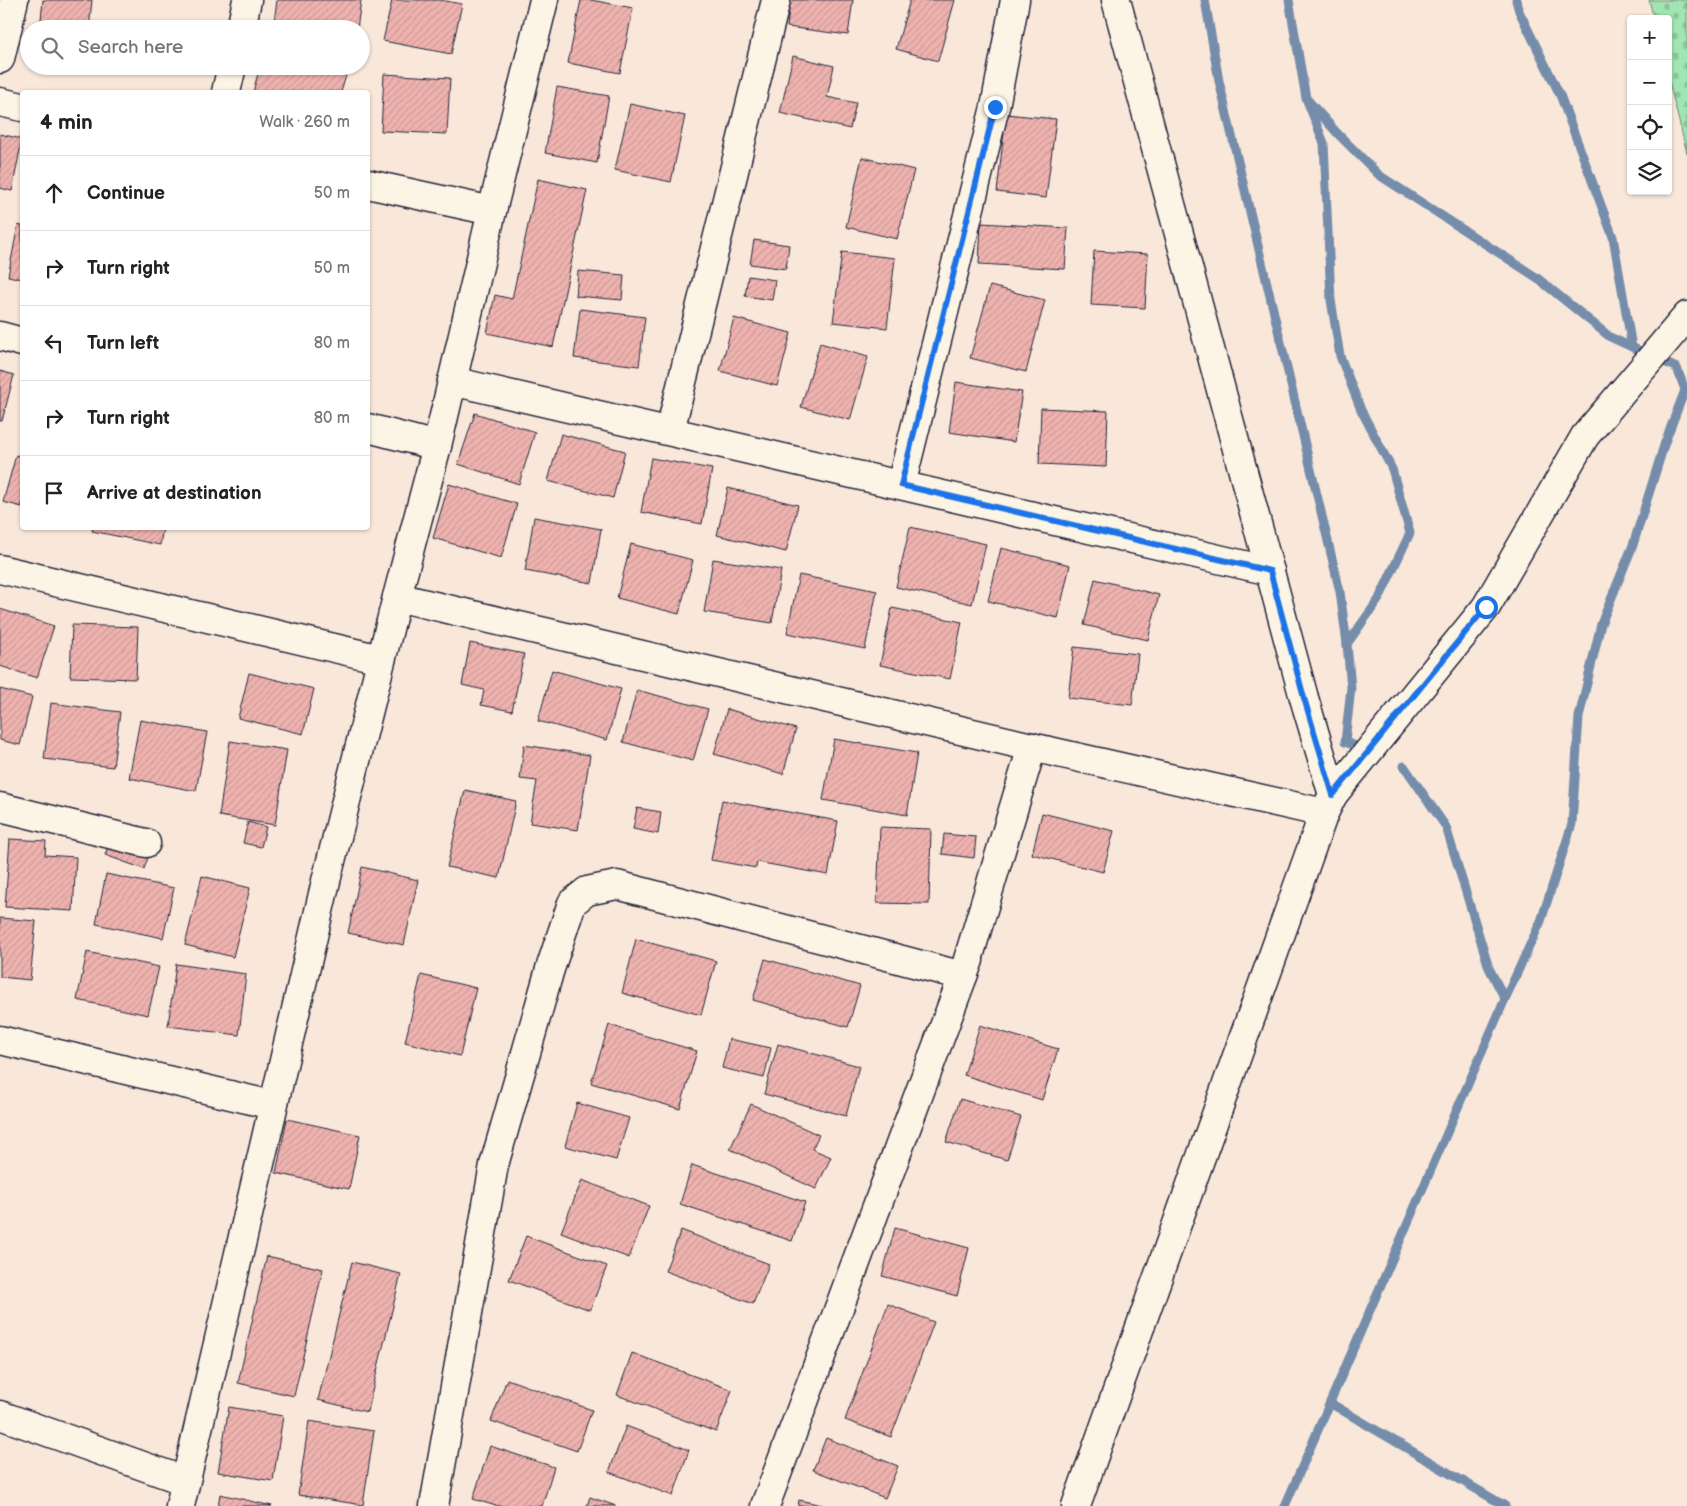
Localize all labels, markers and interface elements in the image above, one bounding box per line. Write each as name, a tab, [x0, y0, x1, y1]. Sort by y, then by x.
map controls	[1627, 15, 1672, 195]
button: +	[1627, 15, 1672, 60]
search box	[20, 20, 370, 75]
icon: search	[38, 34, 66, 62]
text: Search here	[78, 36, 183, 59]
button: −	[1627, 60, 1672, 105]
route end	[984, 96, 1007, 119]
button: locate	[1627, 105, 1672, 150]
text: 4 min	[40, 110, 93, 135]
text: Walk · 260 m	[259, 113, 350, 132]
button: layers	[1627, 150, 1672, 195]
icon: ahead	[40, 179, 68, 207]
text: Continue	[87, 182, 165, 205]
text: 50 m	[314, 184, 350, 203]
icon: right	[40, 254, 68, 282]
text: Turn right	[87, 257, 170, 280]
text: 50 m	[314, 259, 350, 278]
icon: left	[40, 329, 68, 357]
text: Turn left	[87, 332, 159, 355]
text: 80 m	[314, 334, 350, 353]
icon: right	[40, 404, 68, 432]
text: Turn right	[87, 407, 170, 430]
text: 80 m	[314, 409, 350, 428]
icon: arrive	[40, 479, 68, 507]
text: Arrive at destination	[87, 482, 262, 505]
route start	[1475, 596, 1498, 619]

